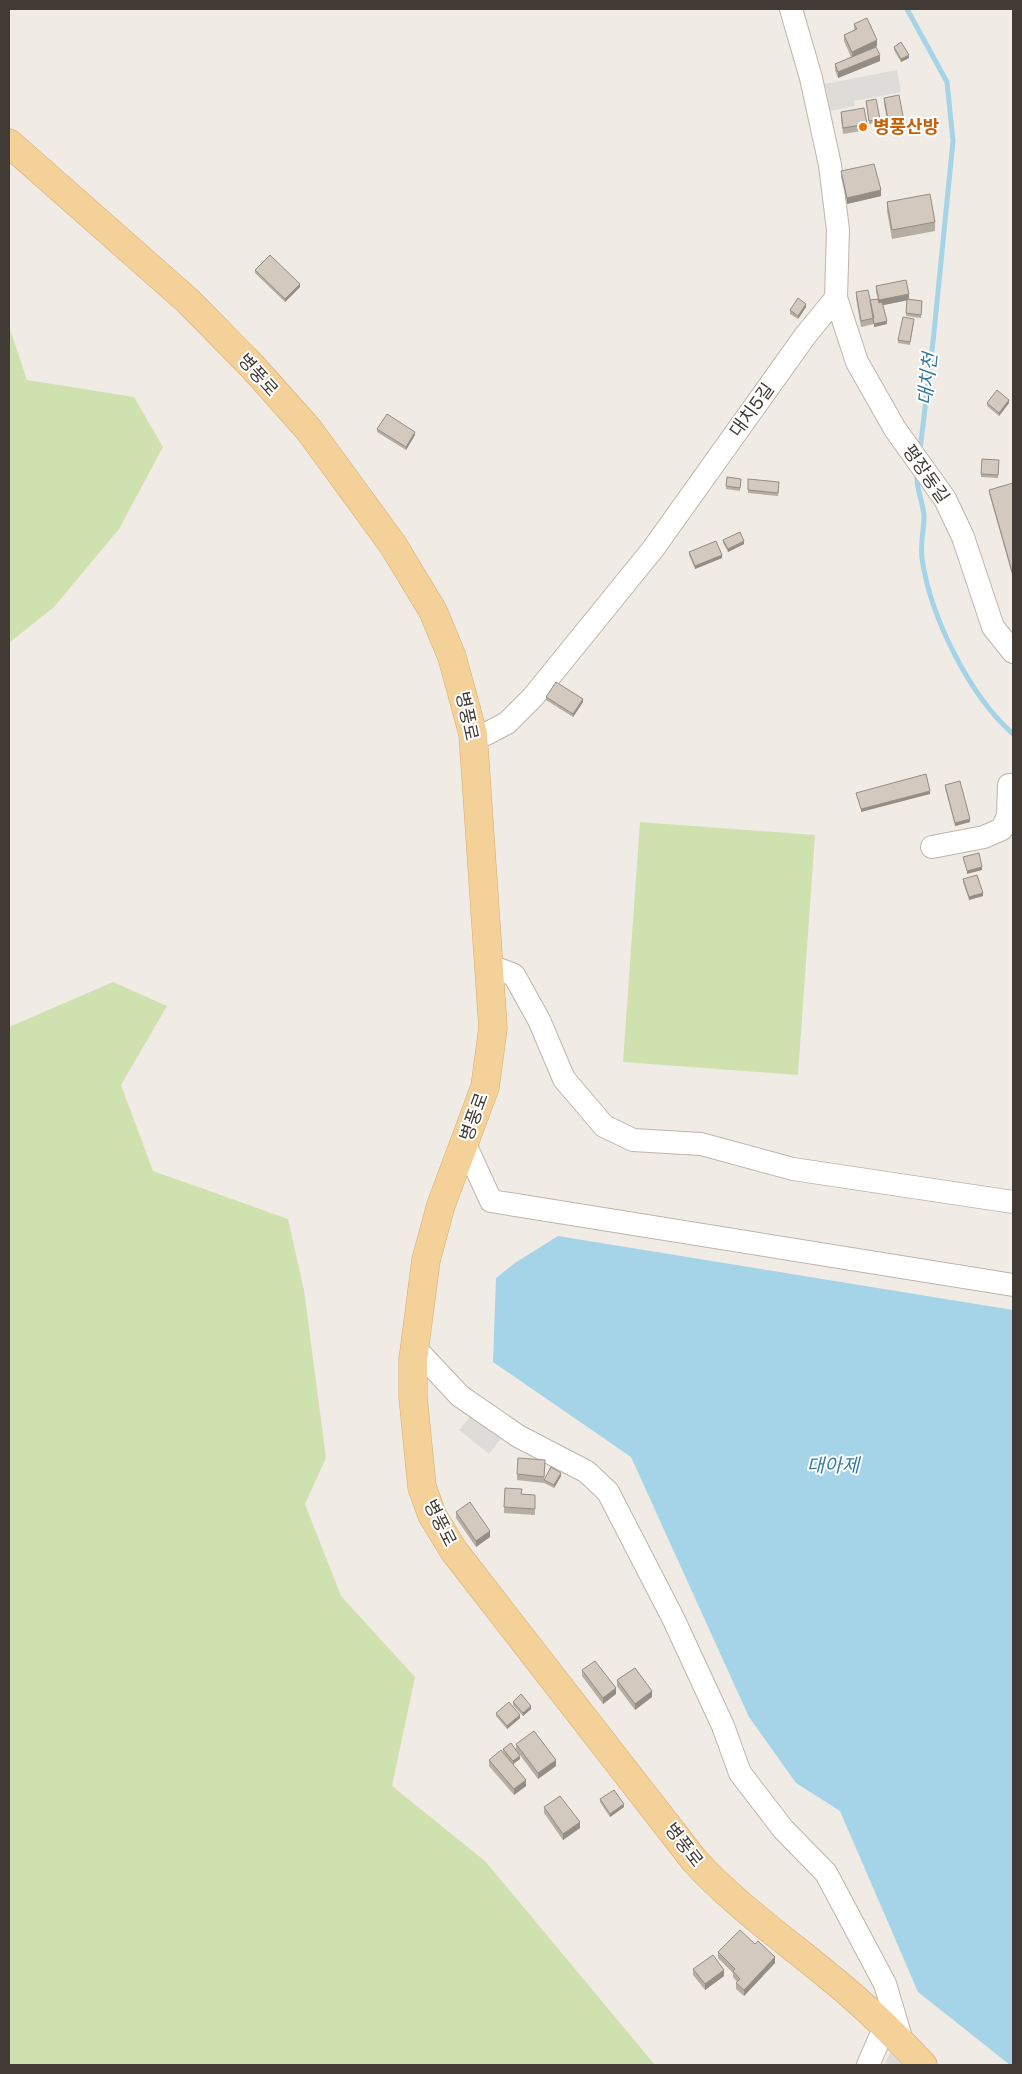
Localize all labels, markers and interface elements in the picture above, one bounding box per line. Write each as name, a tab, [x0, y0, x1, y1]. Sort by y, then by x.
place label: 병풍산방	[873, 116, 939, 137]
marker: 병풍산방	[857, 121, 869, 133]
street label: 병풍로	[234, 349, 283, 400]
water label: 대치천	[913, 350, 941, 406]
street label: 대치5길	[725, 379, 778, 441]
street label: 평장동길	[899, 441, 954, 507]
street label: 병풍로	[452, 689, 483, 742]
street label: 병풍로	[455, 1090, 492, 1144]
water label: 대아제	[807, 1454, 862, 1476]
street label: 병풍로	[420, 1496, 461, 1550]
street label: 병풍로	[661, 1819, 708, 1871]

